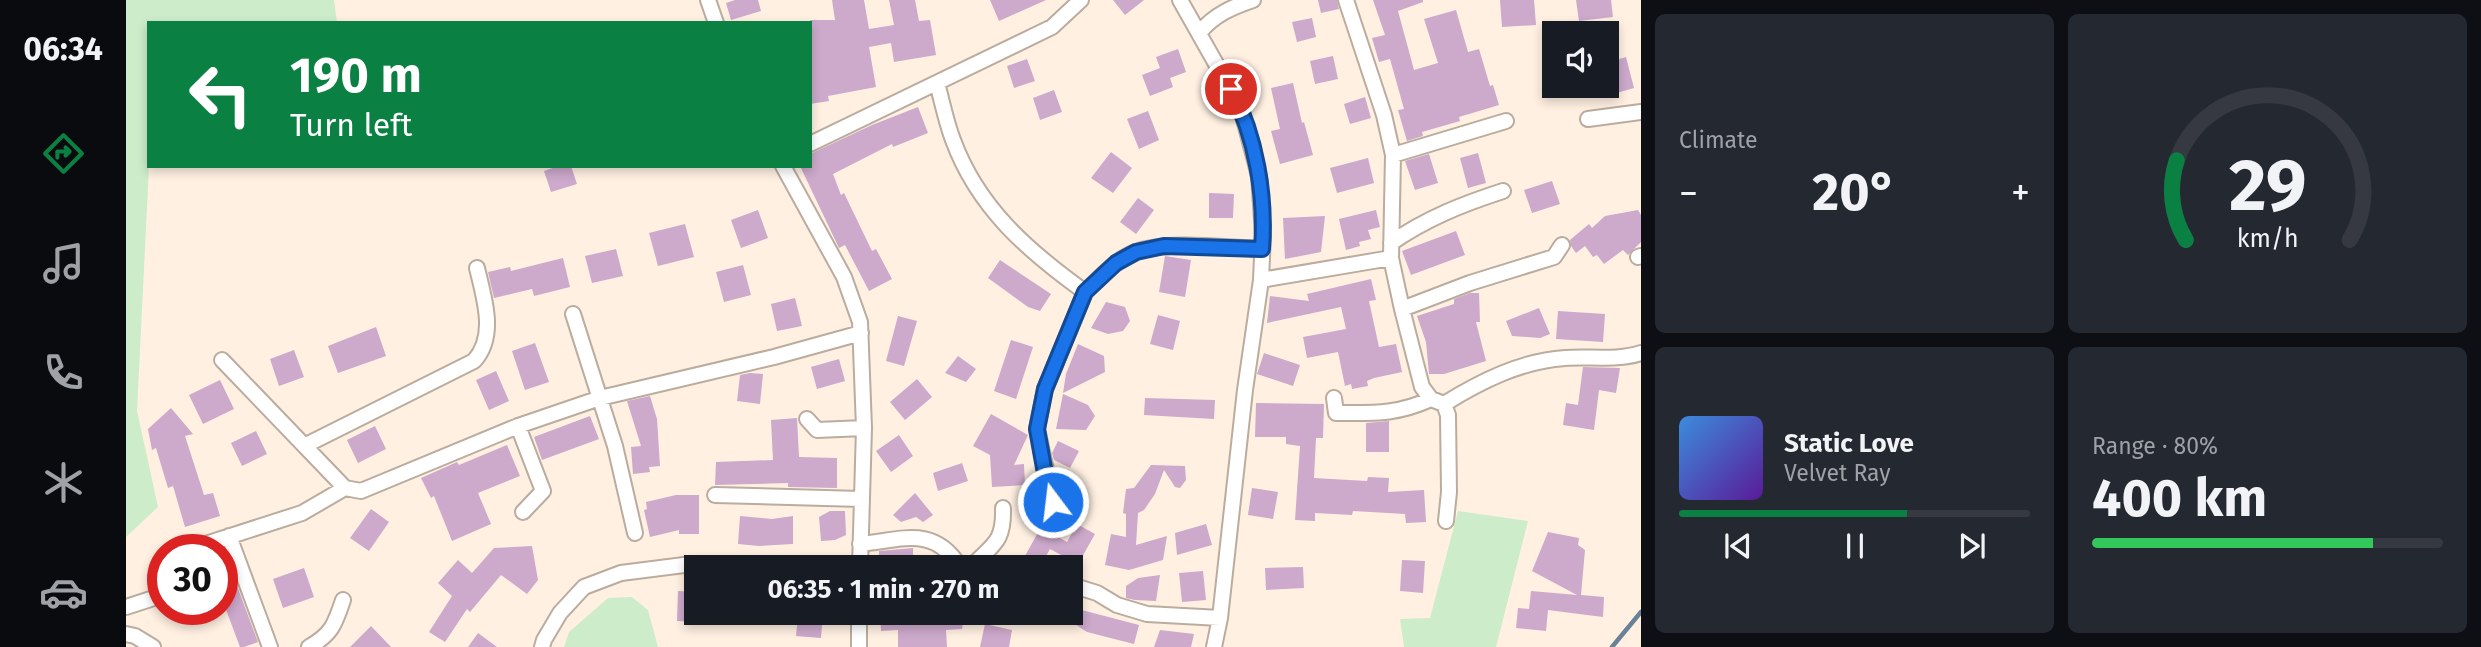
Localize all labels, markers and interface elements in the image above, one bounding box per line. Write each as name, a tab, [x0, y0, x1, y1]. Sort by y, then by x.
map controls	[1542, 21, 1619, 98]
button: sound	[1542, 21, 1619, 98]
text: 06:34	[23, 30, 103, 68]
text: 190 m	[290, 46, 422, 105]
icon: left	[175, 49, 266, 140]
pin	[1201, 59, 1261, 119]
icon: arrive	[1212, 70, 1250, 108]
text: Turn left	[290, 106, 412, 144]
text: Climate	[1679, 126, 1758, 154]
icon: directions	[39, 129, 88, 178]
text: 29	[2229, 142, 2306, 229]
text: 20°	[1812, 161, 1897, 224]
text: −	[1679, 170, 1698, 216]
text: +	[2011, 170, 2030, 216]
text: km/h	[2237, 223, 2298, 253]
icon: music	[39, 239, 88, 288]
icon: phone	[39, 348, 88, 397]
text: Static Love	[1784, 428, 1914, 459]
text: Range · 80%	[2092, 432, 2218, 460]
icon: climate	[39, 458, 88, 507]
text: Velvet Ray	[1784, 459, 1891, 487]
position arrow	[1016, 465, 1090, 539]
text: 400 km	[2092, 467, 2267, 530]
icon: previous	[1719, 527, 1757, 565]
icon: pause	[1836, 527, 1874, 565]
icon: next	[1953, 527, 1991, 565]
speed limit sign: 30	[147, 534, 238, 625]
icon: car	[39, 568, 88, 617]
text: 06:35 · 1 min · 270 m	[767, 574, 1000, 605]

